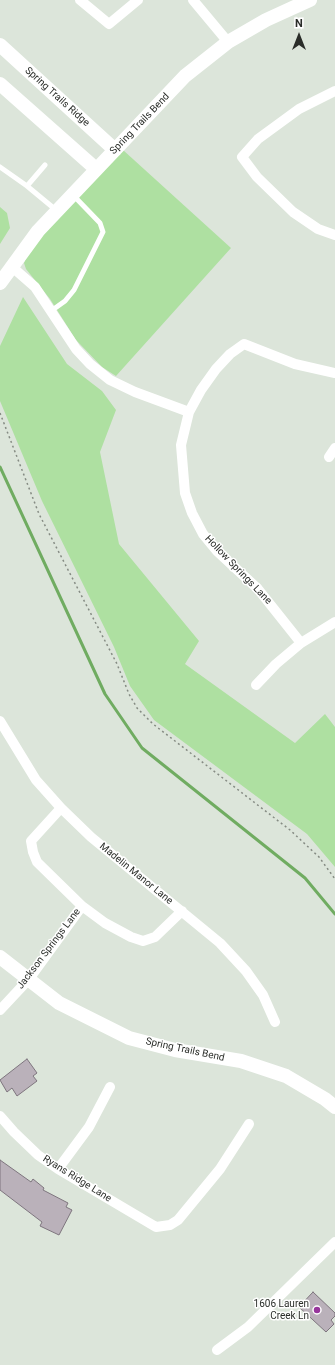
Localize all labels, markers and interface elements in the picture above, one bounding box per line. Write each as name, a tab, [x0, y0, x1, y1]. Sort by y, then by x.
north arrow	[279, 16, 319, 56]
text: N	[295, 17, 303, 30]
street label: Spring Trails Ridge	[22, 65, 92, 129]
street label: Spring Trails Bend	[108, 91, 172, 157]
street label: Hollow Springs Lane	[202, 533, 274, 607]
street label: Madelin Manor Lane	[97, 841, 175, 907]
street label: Jackson Springs Lane	[15, 906, 83, 992]
street label: Spring Trails Bend	[144, 1036, 226, 1064]
street label: Ryans Ridge Lane	[40, 1153, 114, 1205]
place label: 1606 Lauren Creek Ln	[254, 1298, 309, 1322]
marker: 1606 Lauren Creek Ln	[312, 1305, 322, 1315]

